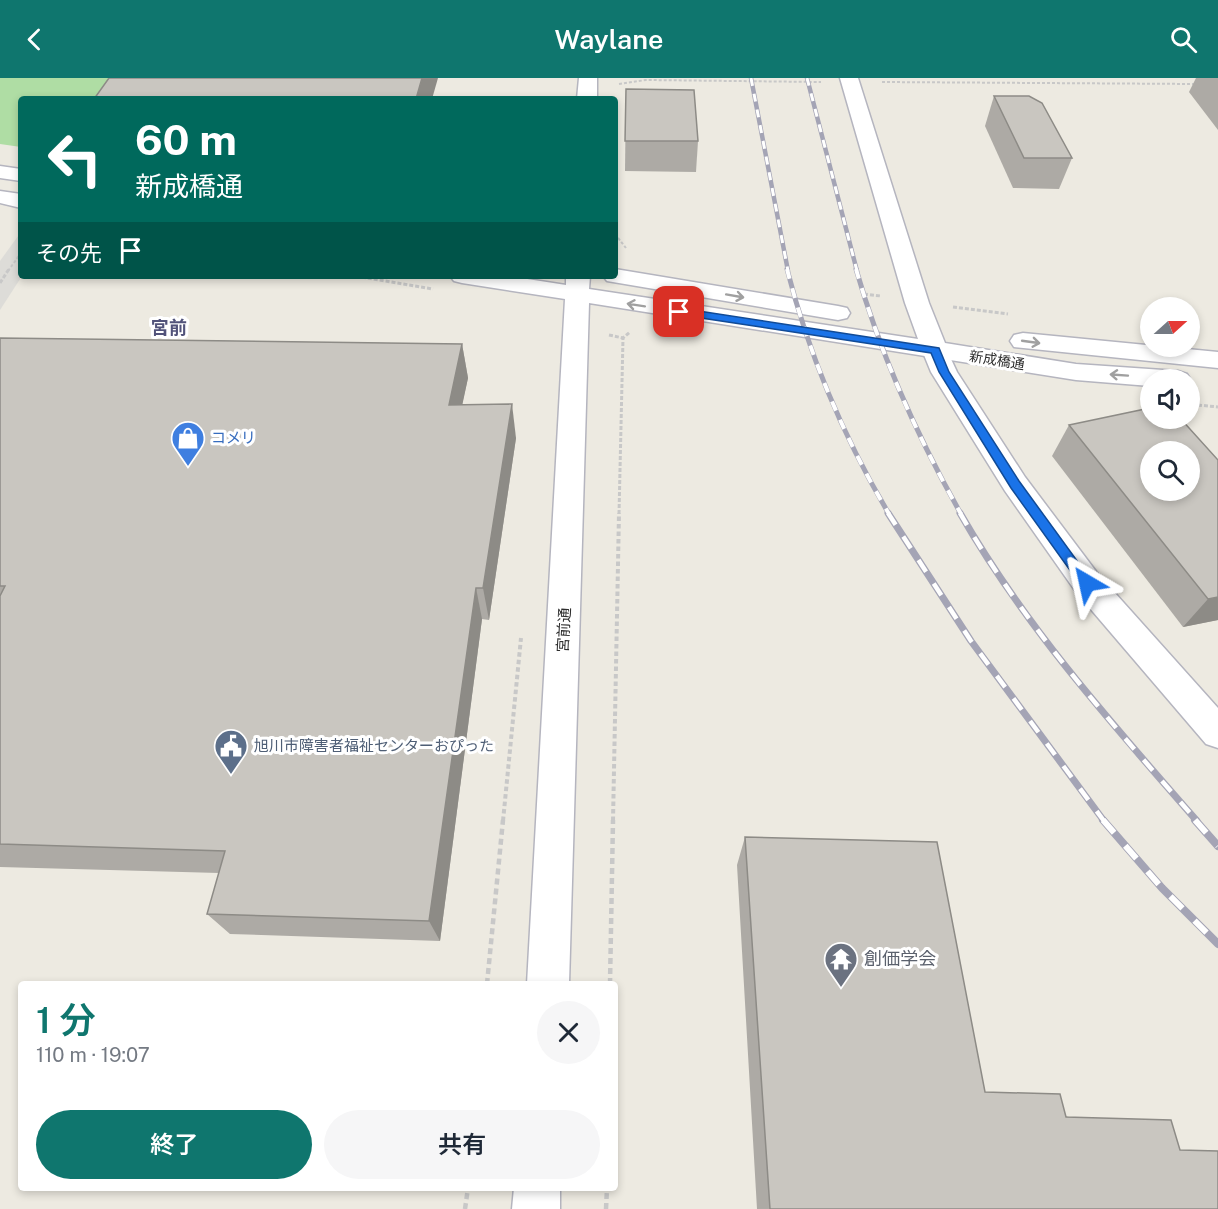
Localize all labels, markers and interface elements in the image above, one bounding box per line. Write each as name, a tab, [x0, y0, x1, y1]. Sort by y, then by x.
icon: back	[18, 23, 51, 56]
text: Waylane	[555, 23, 663, 55]
icon: search	[1167, 23, 1200, 56]
text: 60 m	[135, 115, 237, 164]
icon: left	[36, 120, 114, 198]
text: 新成橋通	[135, 170, 243, 202]
icon: arrive	[114, 234, 147, 267]
text: その先	[36, 240, 102, 266]
pin	[653, 286, 704, 337]
one-way arrow	[724, 290, 744, 301]
icon: arrive	[662, 295, 695, 328]
north arrow	[1140, 297, 1200, 357]
map controls	[1140, 297, 1200, 501]
one-way arrow	[626, 299, 646, 310]
district label: 宮前	[151, 317, 187, 338]
one-way arrow	[1021, 337, 1041, 348]
street label: 新成橋通	[968, 348, 1026, 372]
one-way arrow	[1110, 369, 1130, 380]
button: sound	[1140, 369, 1200, 429]
shop icon: コメリ	[170, 420, 206, 467]
place label: コメリ	[211, 429, 256, 446]
button: search	[1140, 441, 1200, 501]
position arrow	[1055, 551, 1119, 615]
street label: 宮前通	[554, 607, 573, 653]
public building icon: 旭川市障害者福祉センターおぴった	[213, 728, 249, 775]
place label: 旭川市障害者福祉センターおぴった	[254, 737, 494, 754]
temple icon: 創価学会	[823, 941, 859, 988]
place label: 創価学会	[864, 948, 936, 969]
text: 1 分	[36, 999, 95, 1041]
button: close	[537, 1001, 600, 1064]
text: 110 m · 19:07	[36, 1043, 150, 1067]
button: 終了	[36, 1110, 312, 1179]
button: 共有	[324, 1110, 600, 1179]

